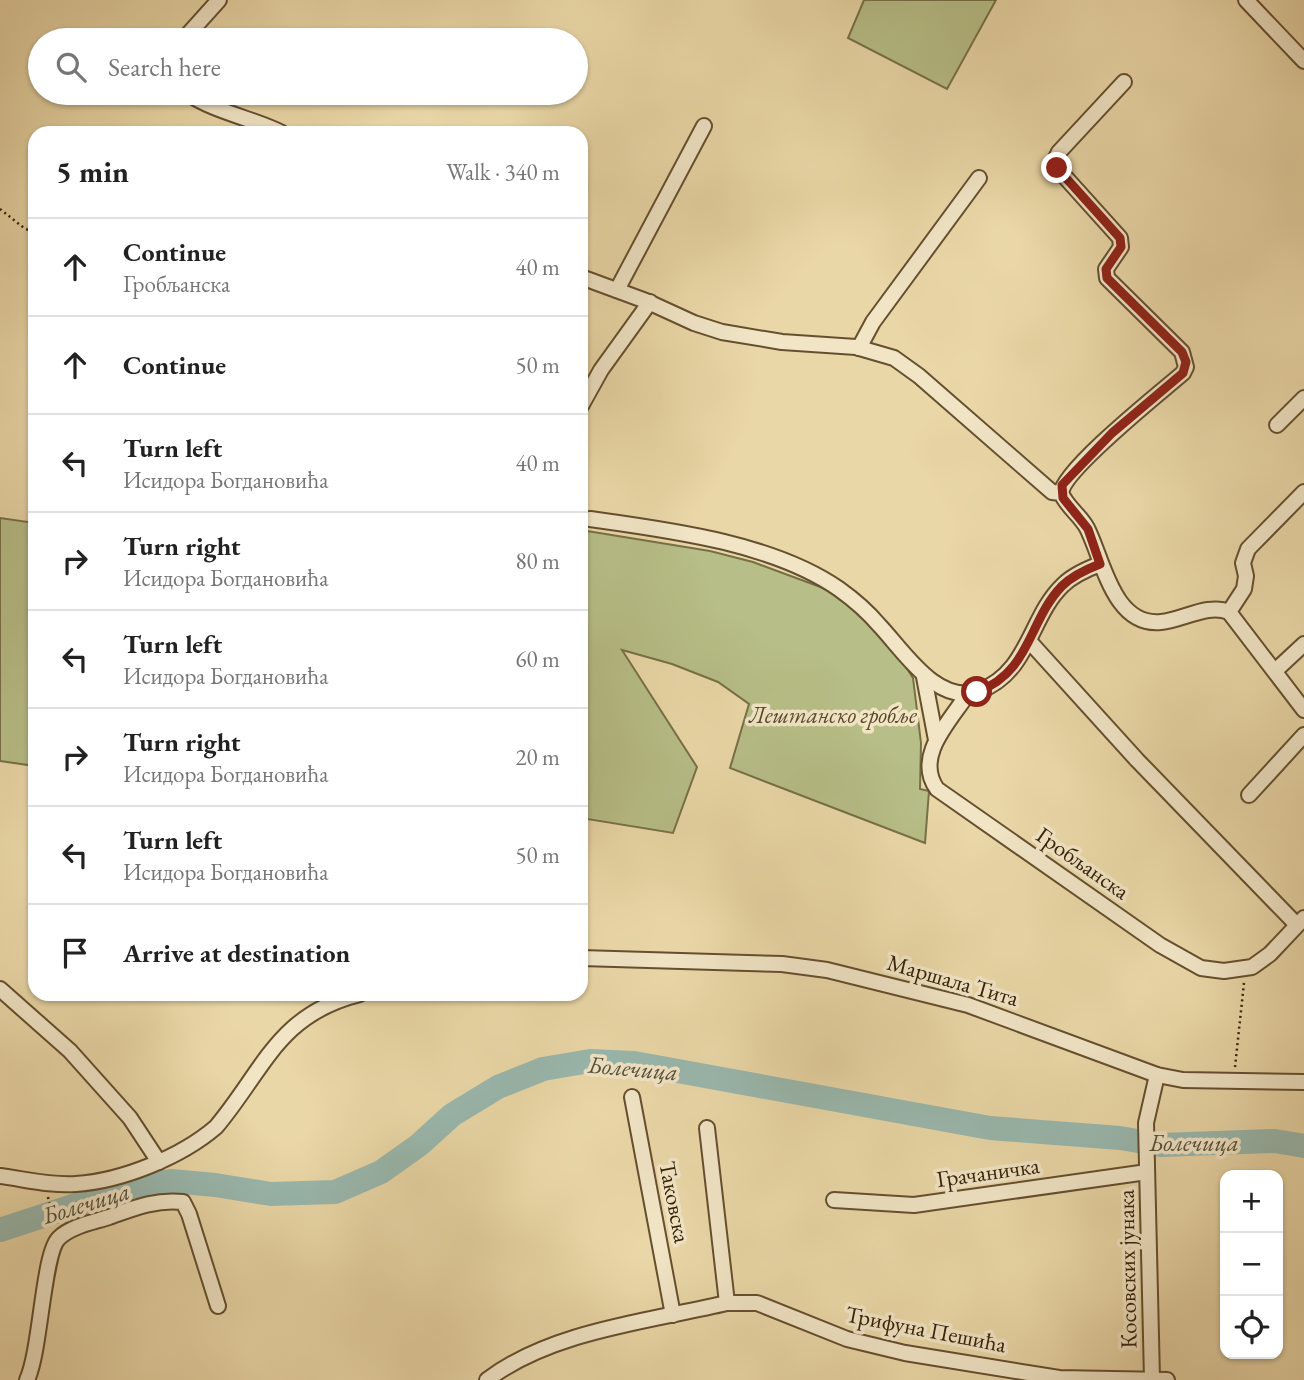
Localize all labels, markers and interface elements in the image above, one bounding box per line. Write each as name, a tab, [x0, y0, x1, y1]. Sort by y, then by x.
search box	[28, 28, 588, 105]
icon: search	[52, 48, 90, 86]
text: Search here	[108, 50, 221, 84]
text: 5 min	[56, 152, 129, 191]
route end	[1041, 152, 1072, 183]
text: Walk · 340 m	[446, 157, 560, 187]
text: Continue	[123, 235, 226, 269]
icon: ahead	[56, 248, 94, 286]
text: 40 m	[515, 252, 560, 282]
text: Гробљанска	[123, 269, 230, 299]
icon: ahead	[56, 346, 94, 384]
text: Continue	[123, 348, 226, 382]
text: 50 m	[515, 350, 560, 380]
text: Turn left	[123, 431, 222, 465]
icon: left	[56, 444, 94, 482]
text: 40 m	[515, 448, 560, 478]
text: Исидора Богдановића	[123, 465, 328, 495]
text: Turn right	[123, 529, 241, 563]
icon: right	[56, 542, 94, 580]
text: 80 m	[515, 546, 560, 576]
text: Исидора Богдановића	[123, 563, 328, 593]
text: Turn left	[123, 627, 222, 661]
icon: left	[56, 640, 94, 678]
text: 60 m	[515, 644, 560, 674]
text: Исидора Богдановића	[123, 661, 328, 691]
route start	[961, 676, 992, 707]
park label: Лештанско гробље	[748, 700, 918, 730]
text: Turn right	[123, 725, 241, 759]
icon: right	[56, 738, 94, 776]
text: 20 m	[515, 742, 560, 772]
text: Исидора Богдановића	[123, 759, 328, 789]
street label: Гробљанска	[1031, 820, 1136, 906]
text: Turn left	[123, 823, 222, 857]
icon: left	[56, 836, 94, 874]
text: 50 m	[515, 840, 560, 870]
text: Исидора Богдановића	[123, 857, 328, 887]
icon: arrive	[56, 934, 94, 972]
text: Arrive at destination	[123, 936, 350, 970]
street label: Маршала Тита	[884, 947, 1023, 1013]
water label: Болечица	[586, 1049, 679, 1087]
water label: Болечица	[1148, 1127, 1239, 1158]
street label: Грачаничка	[935, 1150, 1042, 1194]
street label: Таковска	[652, 1159, 698, 1246]
map controls	[1220, 1170, 1283, 1359]
button: +	[1220, 1170, 1283, 1233]
water label: Болечица	[38, 1175, 133, 1231]
street label: Косовских јунака	[1111, 1188, 1143, 1349]
button: −	[1220, 1233, 1283, 1296]
button: locate	[1220, 1296, 1283, 1359]
street label: Трифуна Пешића	[843, 1299, 1010, 1359]

